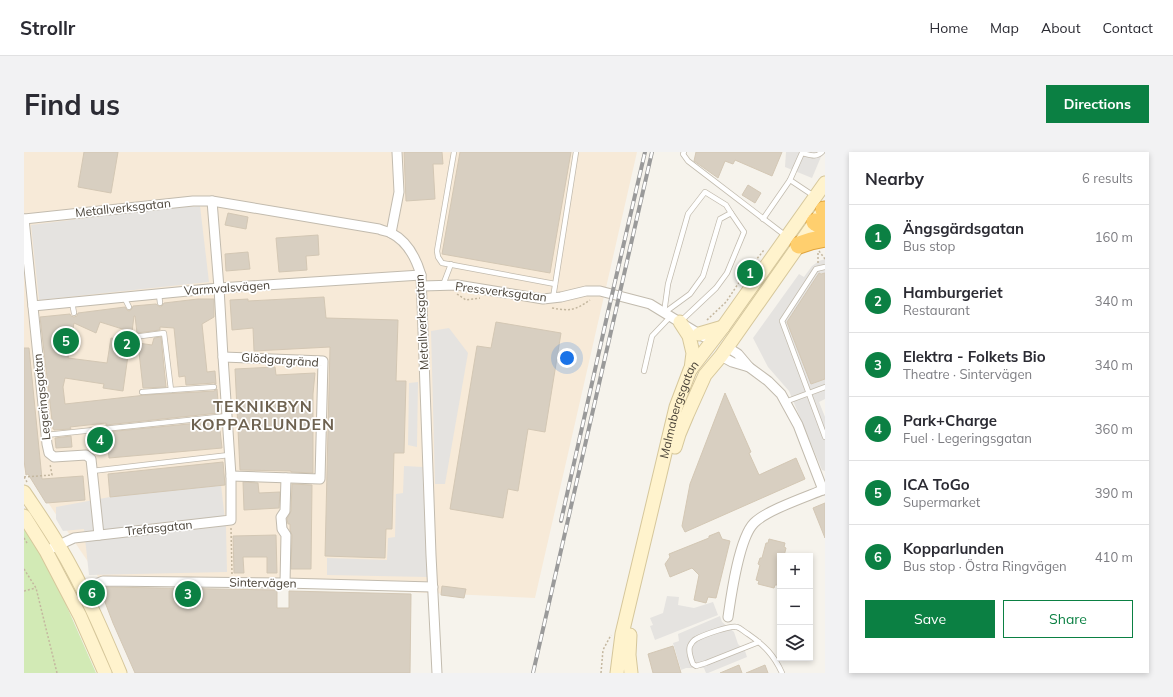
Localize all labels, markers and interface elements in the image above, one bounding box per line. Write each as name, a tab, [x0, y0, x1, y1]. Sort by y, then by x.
text: Strollr	[20, 16, 75, 40]
text: Home	[929, 19, 968, 37]
text: Map	[990, 19, 1019, 37]
text: About	[1041, 19, 1081, 37]
text: Contact	[1103, 19, 1153, 37]
button: Directions	[1046, 85, 1149, 123]
text: Find us	[24, 87, 120, 122]
text: Nearby	[865, 168, 924, 189]
text: 6 results	[1082, 170, 1133, 186]
street label: Metallverksgatan	[74, 195, 171, 220]
text: Ängsgärdsgatan	[903, 219, 1024, 238]
text: 1	[874, 229, 882, 245]
text: 160 m	[1095, 229, 1133, 245]
text: Bus stop	[903, 238, 955, 254]
pin: 1	[737, 258, 763, 288]
street label: Metallverksgatan	[411, 274, 432, 370]
street label: Varmvalsvägen	[183, 277, 271, 298]
street label: Pressverksgatan	[454, 278, 548, 305]
text: Hamburgeriet	[903, 283, 1003, 302]
text: 2	[874, 293, 882, 309]
text: 340 m	[1095, 293, 1133, 309]
text: Restaurant	[903, 302, 970, 318]
pin: 5	[53, 326, 79, 356]
pin: 2	[114, 329, 140, 359]
text: Elektra - Folkets Bio	[903, 347, 1046, 366]
your location	[557, 348, 577, 368]
street label: Glödgargränd	[241, 349, 319, 370]
street label: Legeringsgatan	[29, 353, 54, 441]
street label: Malmabergsgatan	[656, 357, 702, 460]
text: 3	[874, 357, 882, 373]
text: 340 m	[1095, 357, 1133, 373]
text: Theatre · Sintervägen	[903, 366, 1032, 382]
district label: TEKNIKBYN KOPPARLUNDEN	[191, 396, 335, 434]
text: Park+Charge	[903, 411, 997, 430]
text: 4	[874, 421, 882, 437]
text: 360 m	[1095, 421, 1133, 437]
pin: 4	[87, 425, 113, 455]
text: Fuel · Legeringsgatan	[903, 430, 1032, 446]
text: ICA ToGo	[903, 475, 970, 494]
text: 5	[874, 485, 882, 501]
text: 390 m	[1095, 485, 1133, 501]
text: Supermarket	[903, 494, 980, 510]
street label: Trefasgatan	[125, 517, 193, 538]
text: Kopparlunden	[903, 539, 1004, 558]
text: 6	[874, 549, 882, 565]
text: 410 m	[1095, 549, 1133, 565]
map controls	[777, 553, 813, 661]
button: +	[777, 553, 813, 589]
text: Bus stop · Östra Ringvägen	[903, 558, 1067, 574]
street label: Sintervägen	[229, 574, 297, 591]
pin: 6	[79, 578, 105, 608]
pin: 3	[175, 579, 201, 609]
button: −	[777, 589, 813, 625]
button: Save	[865, 600, 995, 638]
button: Share	[1003, 600, 1133, 638]
button: layers	[777, 625, 813, 661]

